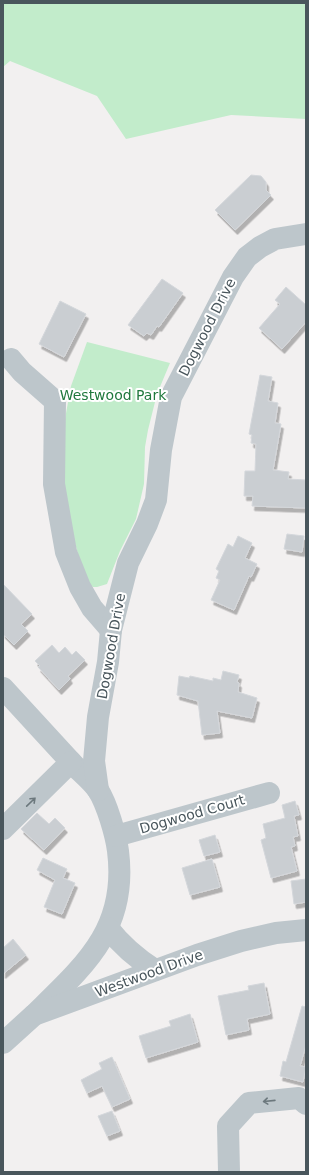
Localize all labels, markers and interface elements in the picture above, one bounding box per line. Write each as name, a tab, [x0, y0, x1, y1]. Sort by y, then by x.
street label: Dogwood Drive	[175, 275, 239, 379]
park label: Westwood Park	[60, 387, 167, 403]
street label: Dogwood Drive	[94, 592, 128, 700]
street label: Dogwood Court	[138, 791, 247, 837]
one-way arrow	[26, 797, 36, 807]
street label: Westwood Drive	[93, 946, 205, 1000]
one-way arrow	[263, 1098, 276, 1105]

